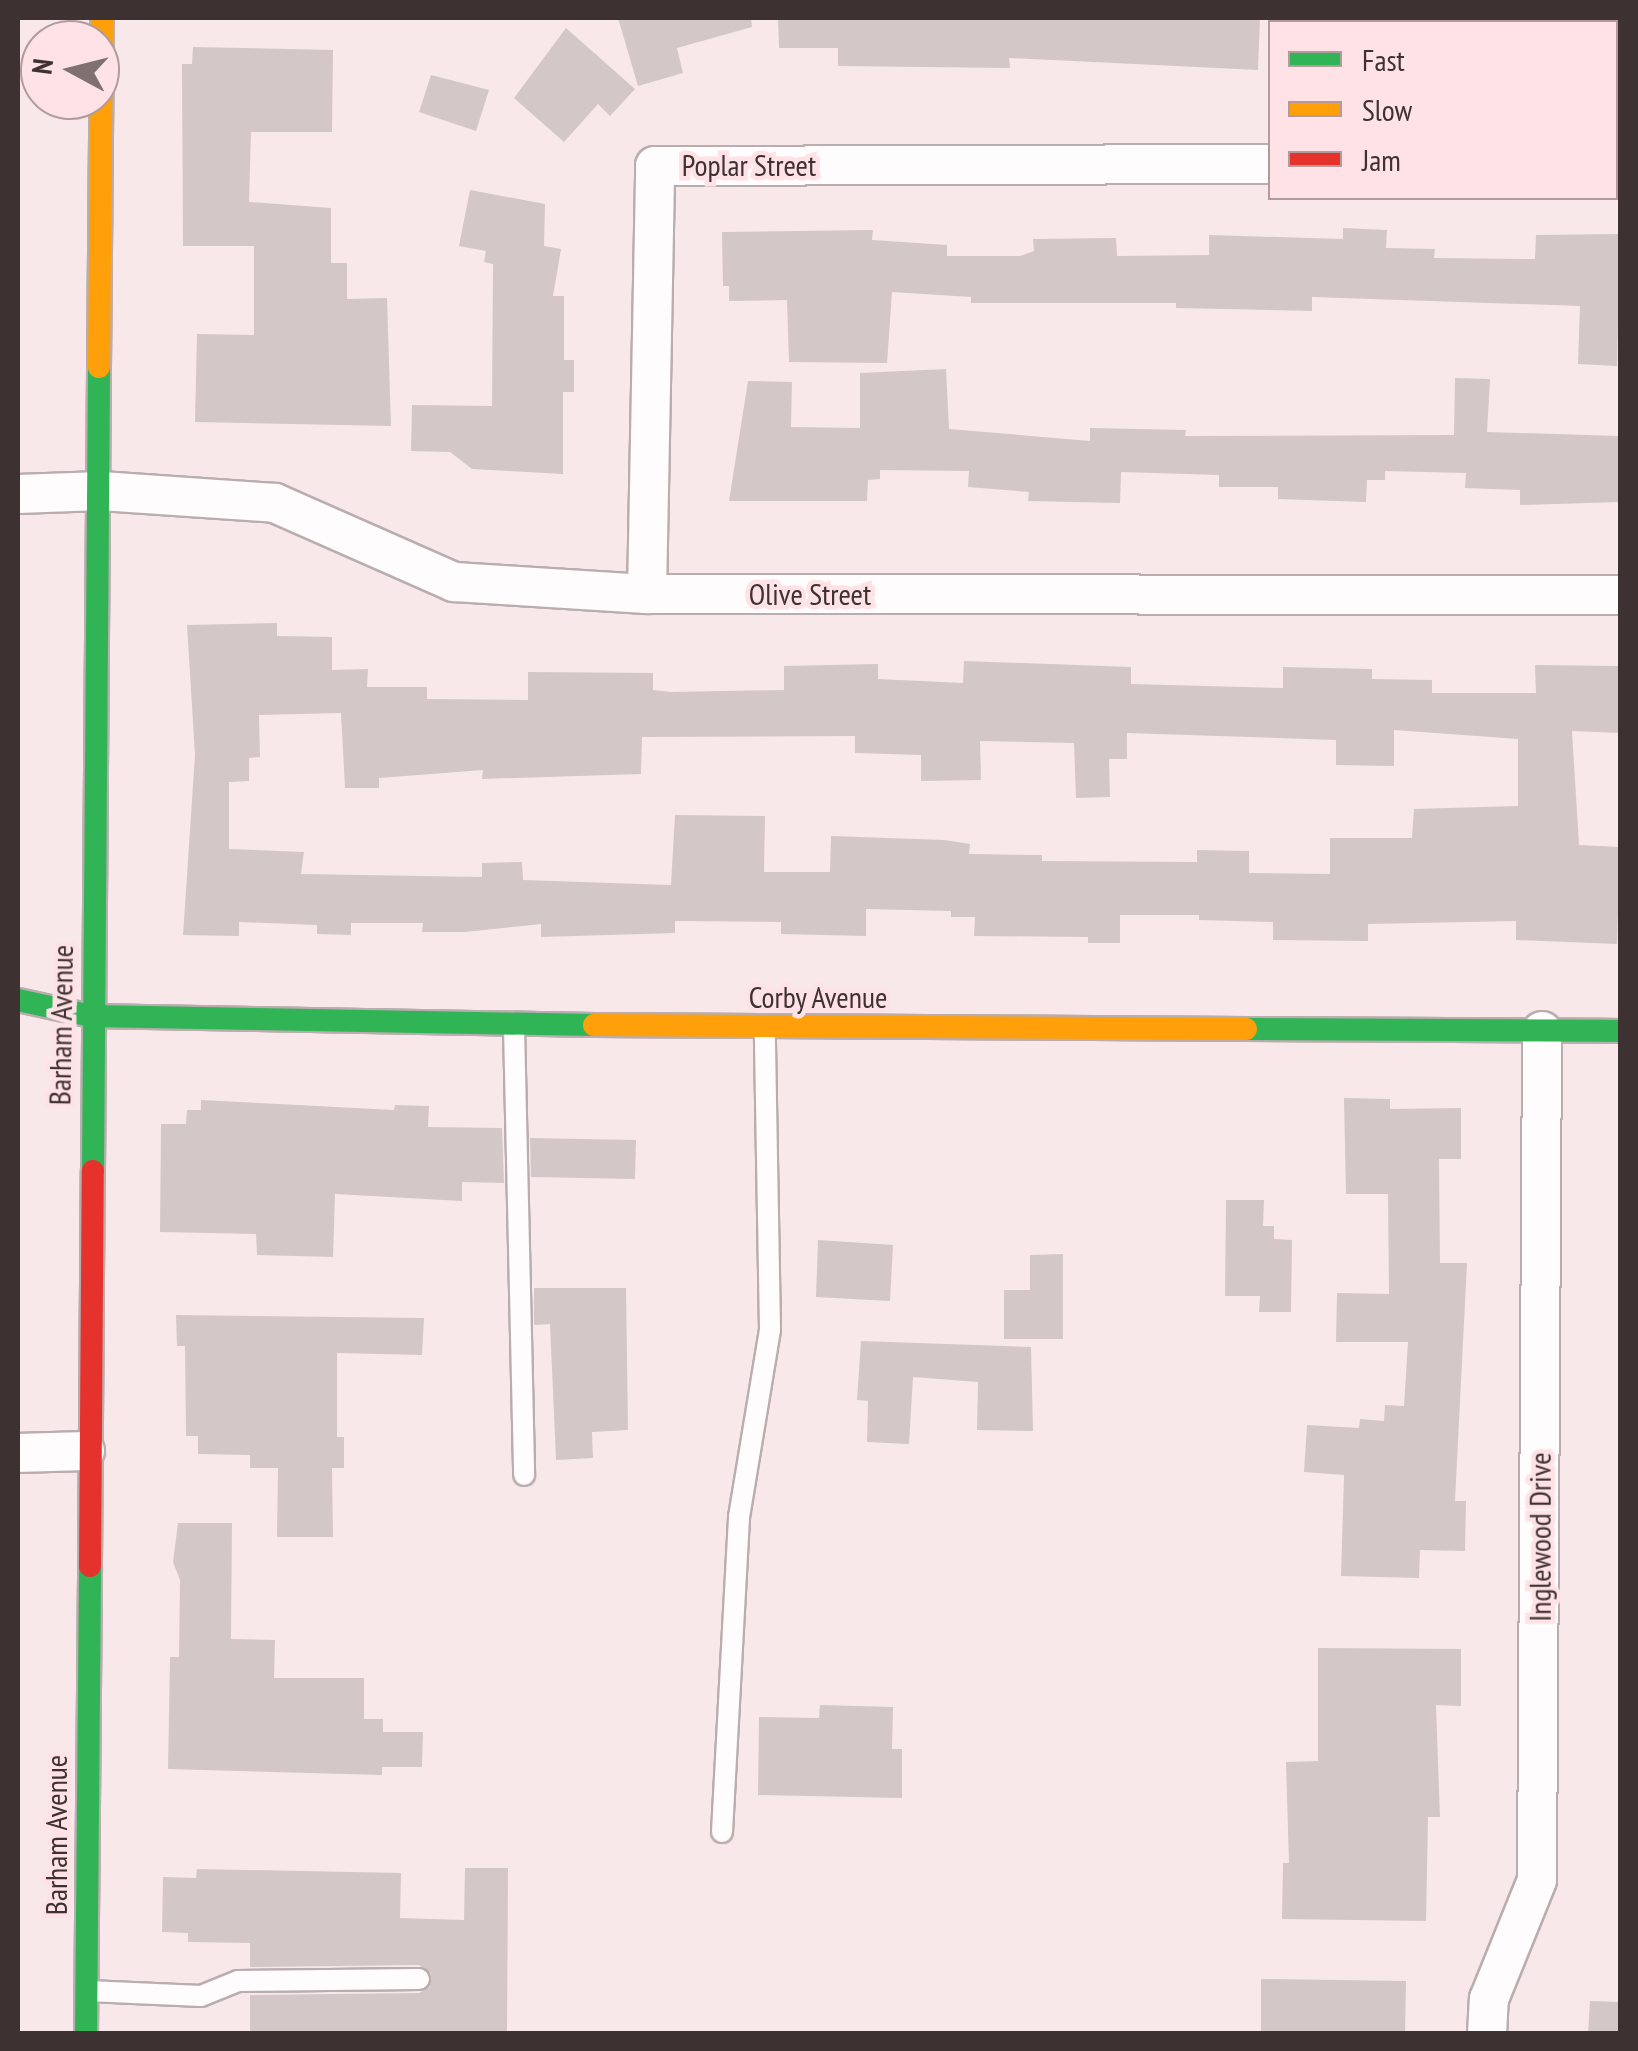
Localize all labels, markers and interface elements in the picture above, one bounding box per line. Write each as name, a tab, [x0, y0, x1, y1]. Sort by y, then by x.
north arrow	[20, 20, 120, 120]
legend	[1268, 20, 1618, 200]
text: Fast	[1362, 40, 1405, 79]
text: N	[22, 57, 61, 76]
text: Slow	[1362, 90, 1412, 129]
text: Jam	[1362, 140, 1401, 179]
street label: Poplar Street	[682, 147, 816, 183]
street label: Olive Street	[749, 576, 871, 612]
street label: Barham Avenue	[42, 944, 80, 1106]
street label: Corby Avenue	[748, 979, 888, 1015]
street label: Inglewood Drive	[1522, 1452, 1558, 1622]
street label: Barham Avenue	[38, 1754, 74, 1916]

